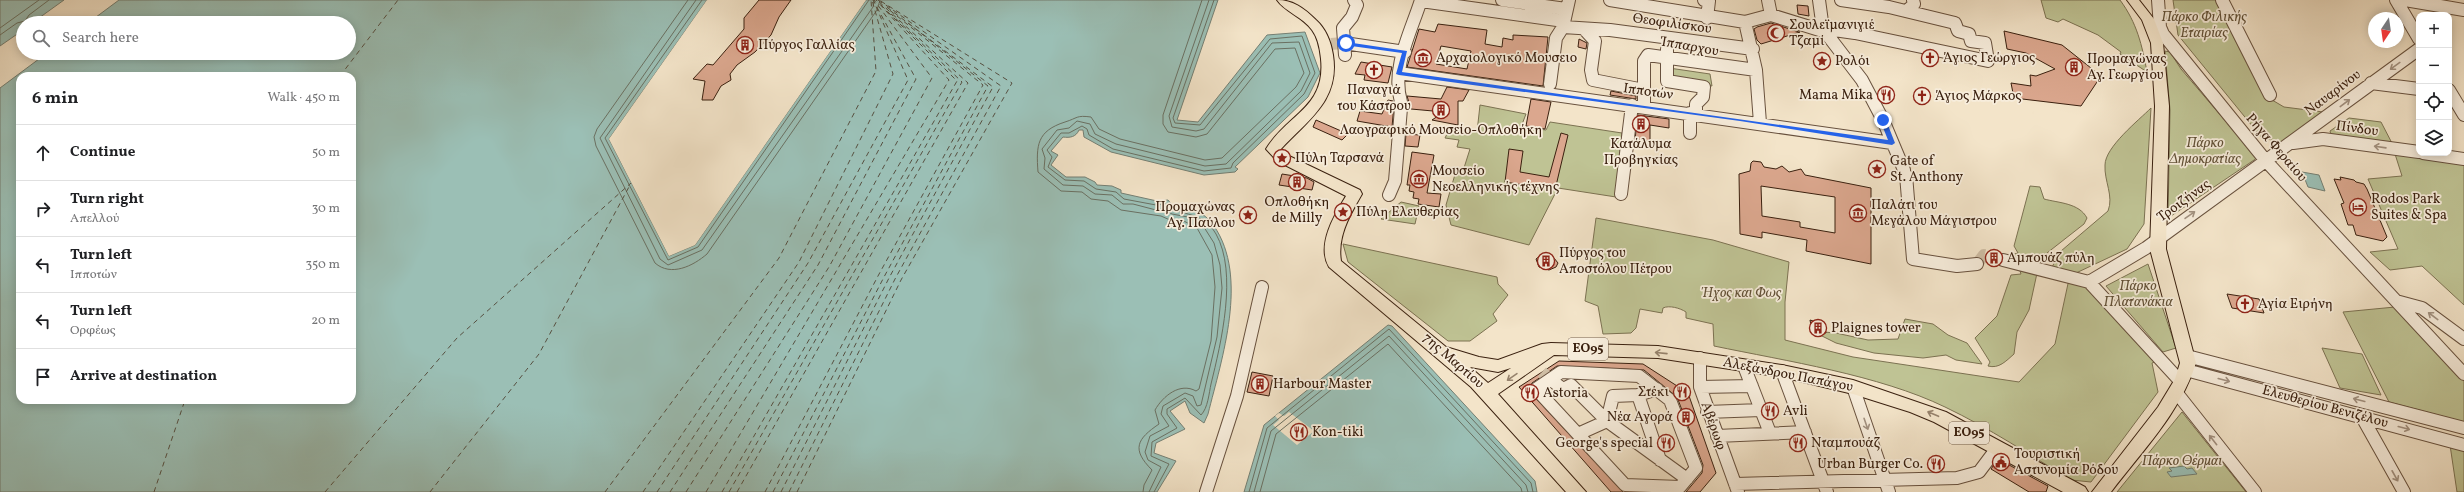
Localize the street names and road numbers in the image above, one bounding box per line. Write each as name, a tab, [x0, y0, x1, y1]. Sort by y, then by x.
street label: Θεοφιλίσκου	[1631, 9, 1713, 39]
street label: Ίππαρχου	[1658, 32, 1720, 61]
street label: Ναυαρίνου	[2301, 65, 2365, 120]
street label: Ιπποτών	[1622, 79, 1674, 105]
street label: Ρήγα Φεραίου	[2241, 110, 2311, 186]
street label: Πίνδου	[2335, 117, 2380, 141]
street label: Τροιζήνας	[2153, 175, 2215, 227]
street label: 7ης Μαρτίου	[1418, 329, 1488, 393]
road number: ΕΟ95	[1568, 338, 1608, 360]
street label: Αλεξάνδρου Παπάγου	[1721, 353, 1855, 397]
street label: Ελευθερίου Βενιζέλου	[2260, 381, 2390, 433]
street label: Αβέρωφ	[1696, 399, 1731, 453]
road number: ΕΟ95	[1949, 422, 1989, 444]

